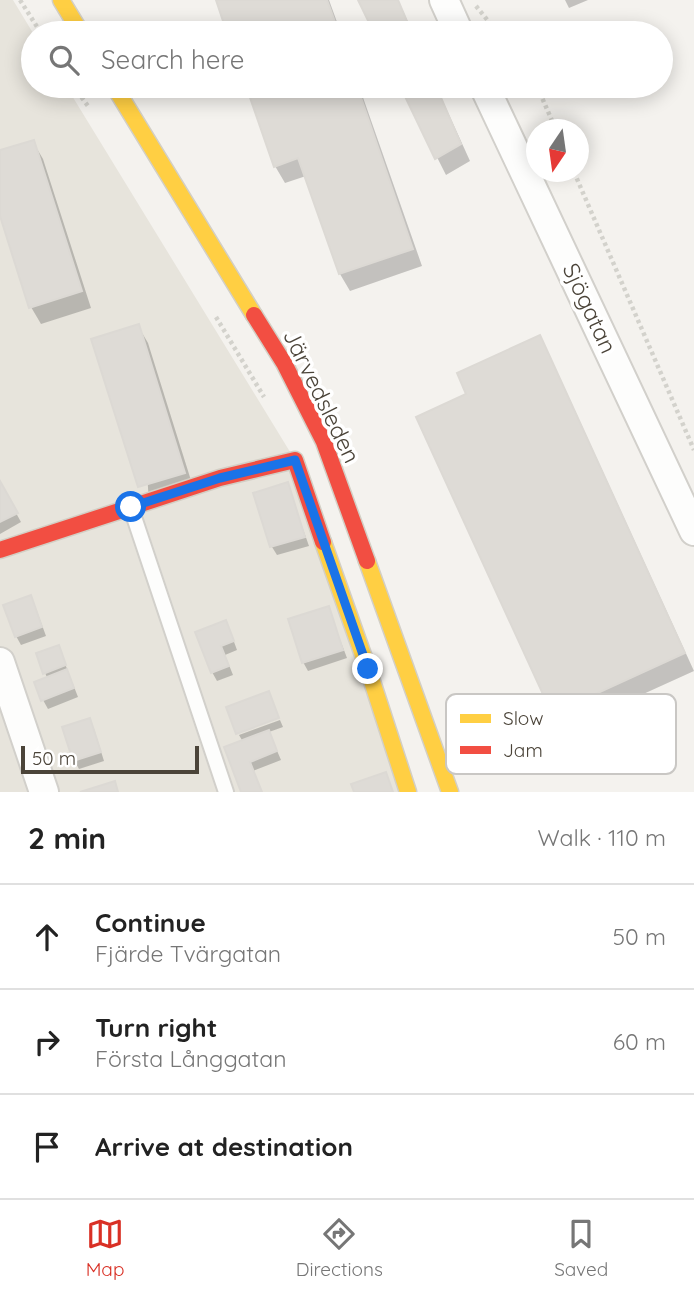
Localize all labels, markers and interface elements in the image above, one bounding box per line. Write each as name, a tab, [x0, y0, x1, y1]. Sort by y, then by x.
search box	[21, 21, 673, 98]
icon: search	[45, 41, 83, 79]
text: Search here	[101, 43, 245, 76]
north arrow	[526, 119, 589, 182]
street label: Sjögatan	[557, 258, 623, 358]
street label: Järvedsleden	[277, 324, 367, 468]
route start	[115, 491, 146, 522]
route end	[352, 653, 383, 684]
legend	[446, 694, 676, 774]
text: Slow	[503, 706, 544, 730]
text: Jam	[503, 738, 543, 762]
scale bar	[21, 743, 200, 775]
text: 50 m	[32, 746, 76, 770]
text: 2 min	[28, 819, 106, 857]
text: Walk · 110 m	[537, 823, 666, 852]
text: Continue	[95, 906, 206, 939]
icon: ahead	[28, 918, 66, 956]
text: 50 m	[613, 922, 666, 951]
text: Fjärde Tvärgatan	[95, 939, 281, 968]
text: Turn right	[95, 1011, 217, 1044]
icon: right	[28, 1023, 66, 1061]
text: 60 m	[613, 1027, 666, 1056]
text: Första Långgatan	[95, 1044, 287, 1073]
icon: arrive	[28, 1128, 66, 1166]
text: Arrive at destination	[95, 1130, 353, 1163]
tab: Map	[86, 1215, 124, 1281]
tab: Directions	[296, 1215, 383, 1281]
tab: Saved	[554, 1215, 608, 1281]

